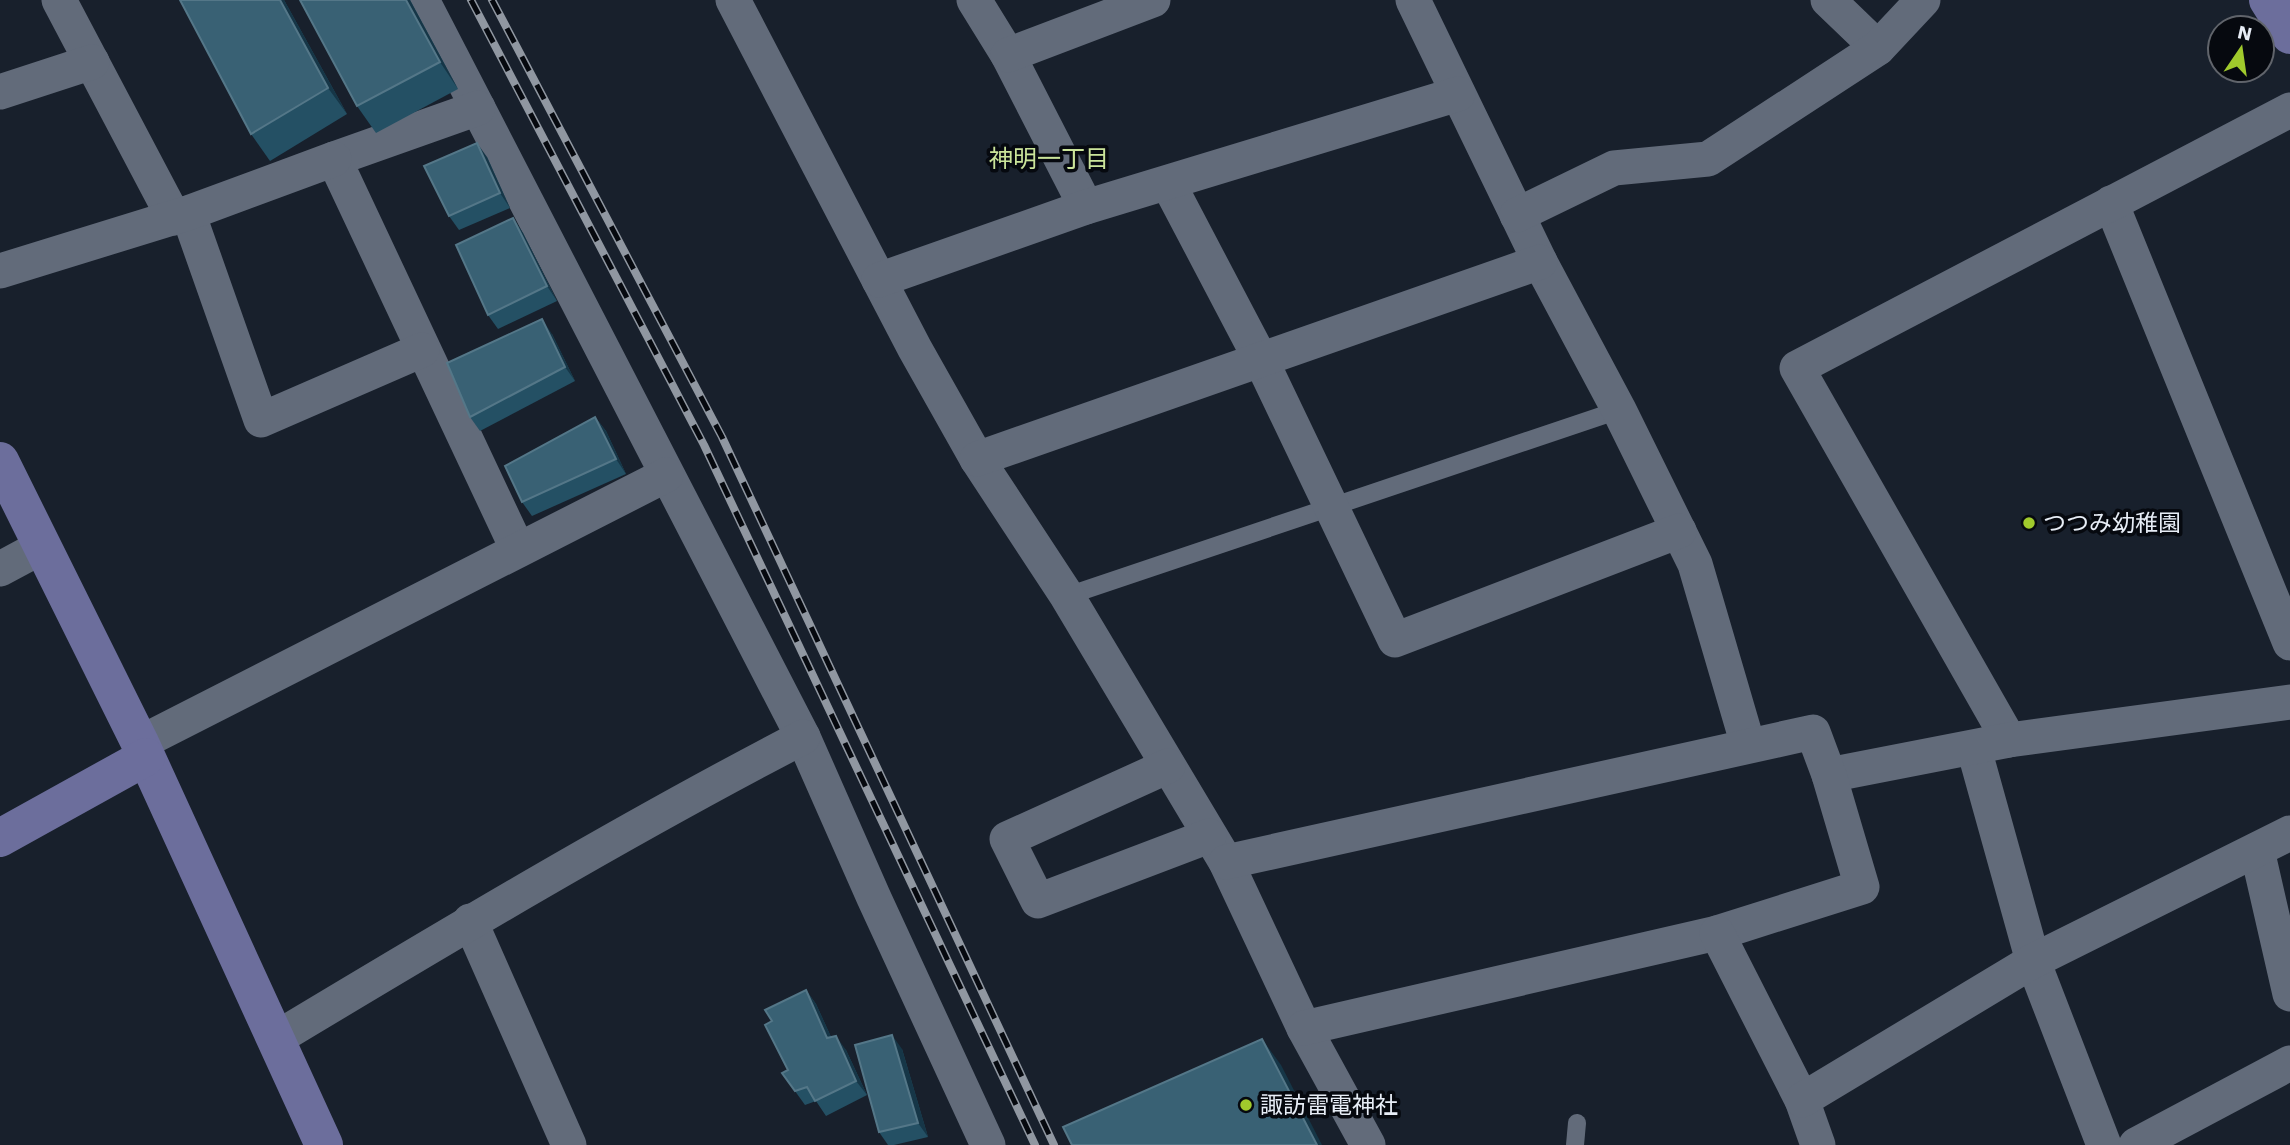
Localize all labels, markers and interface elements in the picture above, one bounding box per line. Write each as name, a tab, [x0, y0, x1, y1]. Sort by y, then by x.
north arrow	[2206, 14, 2276, 84]
text: N	[2235, 20, 2254, 46]
district label: 神明一丁目	[989, 145, 1109, 173]
place label: つつみ幼稚園	[2043, 510, 2181, 537]
marker: つつみ幼稚園	[2021, 515, 2037, 531]
place label: 諏訪雷電神社	[1260, 1092, 1398, 1119]
marker: 諏訪雷電神社	[1238, 1097, 1254, 1113]

